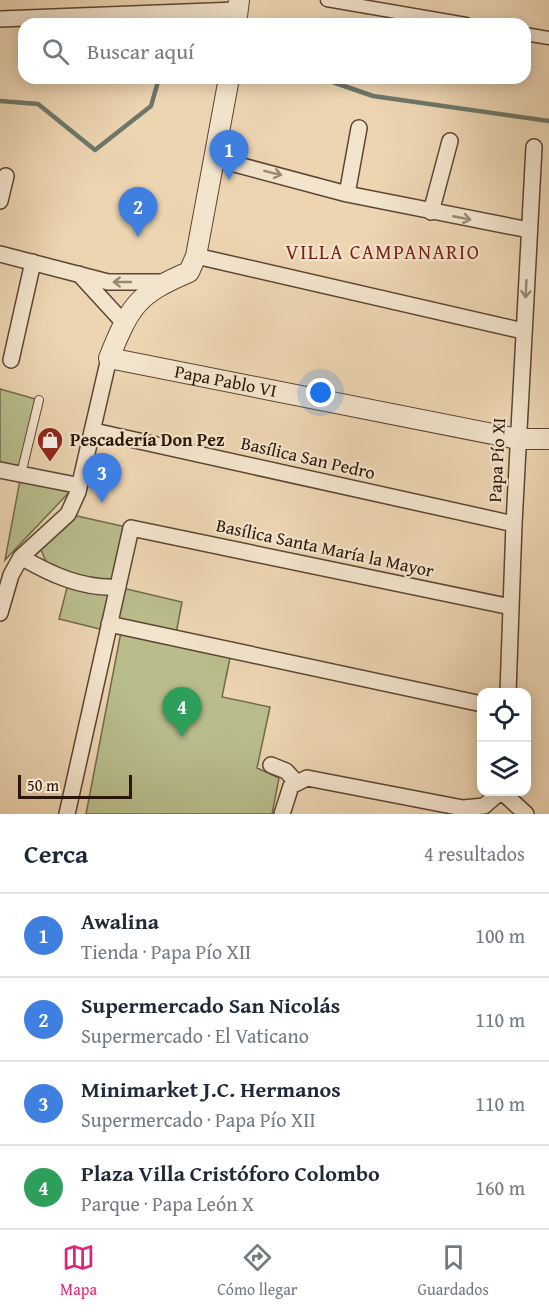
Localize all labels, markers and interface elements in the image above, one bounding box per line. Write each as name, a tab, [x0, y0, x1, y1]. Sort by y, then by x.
search box	[18, 18, 531, 84]
icon: search	[39, 35, 72, 68]
text: Buscar aquí	[87, 35, 194, 67]
pin: 1	[210, 130, 248, 180]
one-way arrow	[263, 168, 282, 180]
pin: 2	[118, 188, 158, 237]
one-way arrow	[452, 213, 472, 224]
district label: VILLA CAMPANARIO	[286, 237, 480, 266]
one-way arrow	[112, 276, 132, 288]
one-way arrow	[520, 278, 531, 298]
street label: Papa Pablo VI	[172, 357, 279, 404]
your location	[306, 378, 335, 407]
street label: Papa Pío XI	[481, 417, 512, 503]
shop icon: Pescadería Don Pez	[35, 425, 65, 463]
place label: Pescadería Don Pez	[70, 426, 225, 453]
street label: Basílica San Pedro	[238, 429, 378, 486]
pin: 3	[82, 454, 122, 503]
street label: Basílica Santa María la Mayor	[214, 511, 437, 584]
pin: 4	[162, 688, 201, 737]
map controls	[477, 688, 531, 796]
button: locate	[477, 688, 531, 742]
button: layers	[477, 742, 531, 796]
scale bar	[18, 772, 132, 800]
text: 50 m	[27, 773, 59, 797]
text: Cerca	[24, 834, 88, 873]
text: 4 resultados	[424, 839, 525, 868]
text: Awalina	[81, 905, 159, 937]
text: 1	[38, 921, 49, 950]
text: 100 m	[475, 921, 525, 950]
text: Tienda · Papa Pío XII	[81, 937, 251, 966]
text: Supermercado San Nicolás	[81, 989, 340, 1021]
text: 2	[38, 1005, 49, 1034]
text: 110 m	[475, 1005, 525, 1034]
text: Supermercado · El Vaticano	[81, 1021, 309, 1050]
text: Minimarket J.C. Hermanos	[81, 1073, 341, 1105]
text: 3	[38, 1089, 49, 1118]
text: 110 m	[475, 1089, 525, 1118]
text: Supermercado · Papa Pío XII	[81, 1105, 316, 1134]
text: Plaza Villa Cristóforo Colombo	[81, 1157, 380, 1189]
text: 4	[38, 1173, 49, 1202]
text: 160 m	[475, 1173, 525, 1202]
text: Parque · Papa León X	[81, 1189, 254, 1218]
tab: Mapa	[60, 1241, 97, 1301]
tab: Cómo llegar	[217, 1241, 297, 1301]
tab: Guardados	[418, 1241, 489, 1301]

